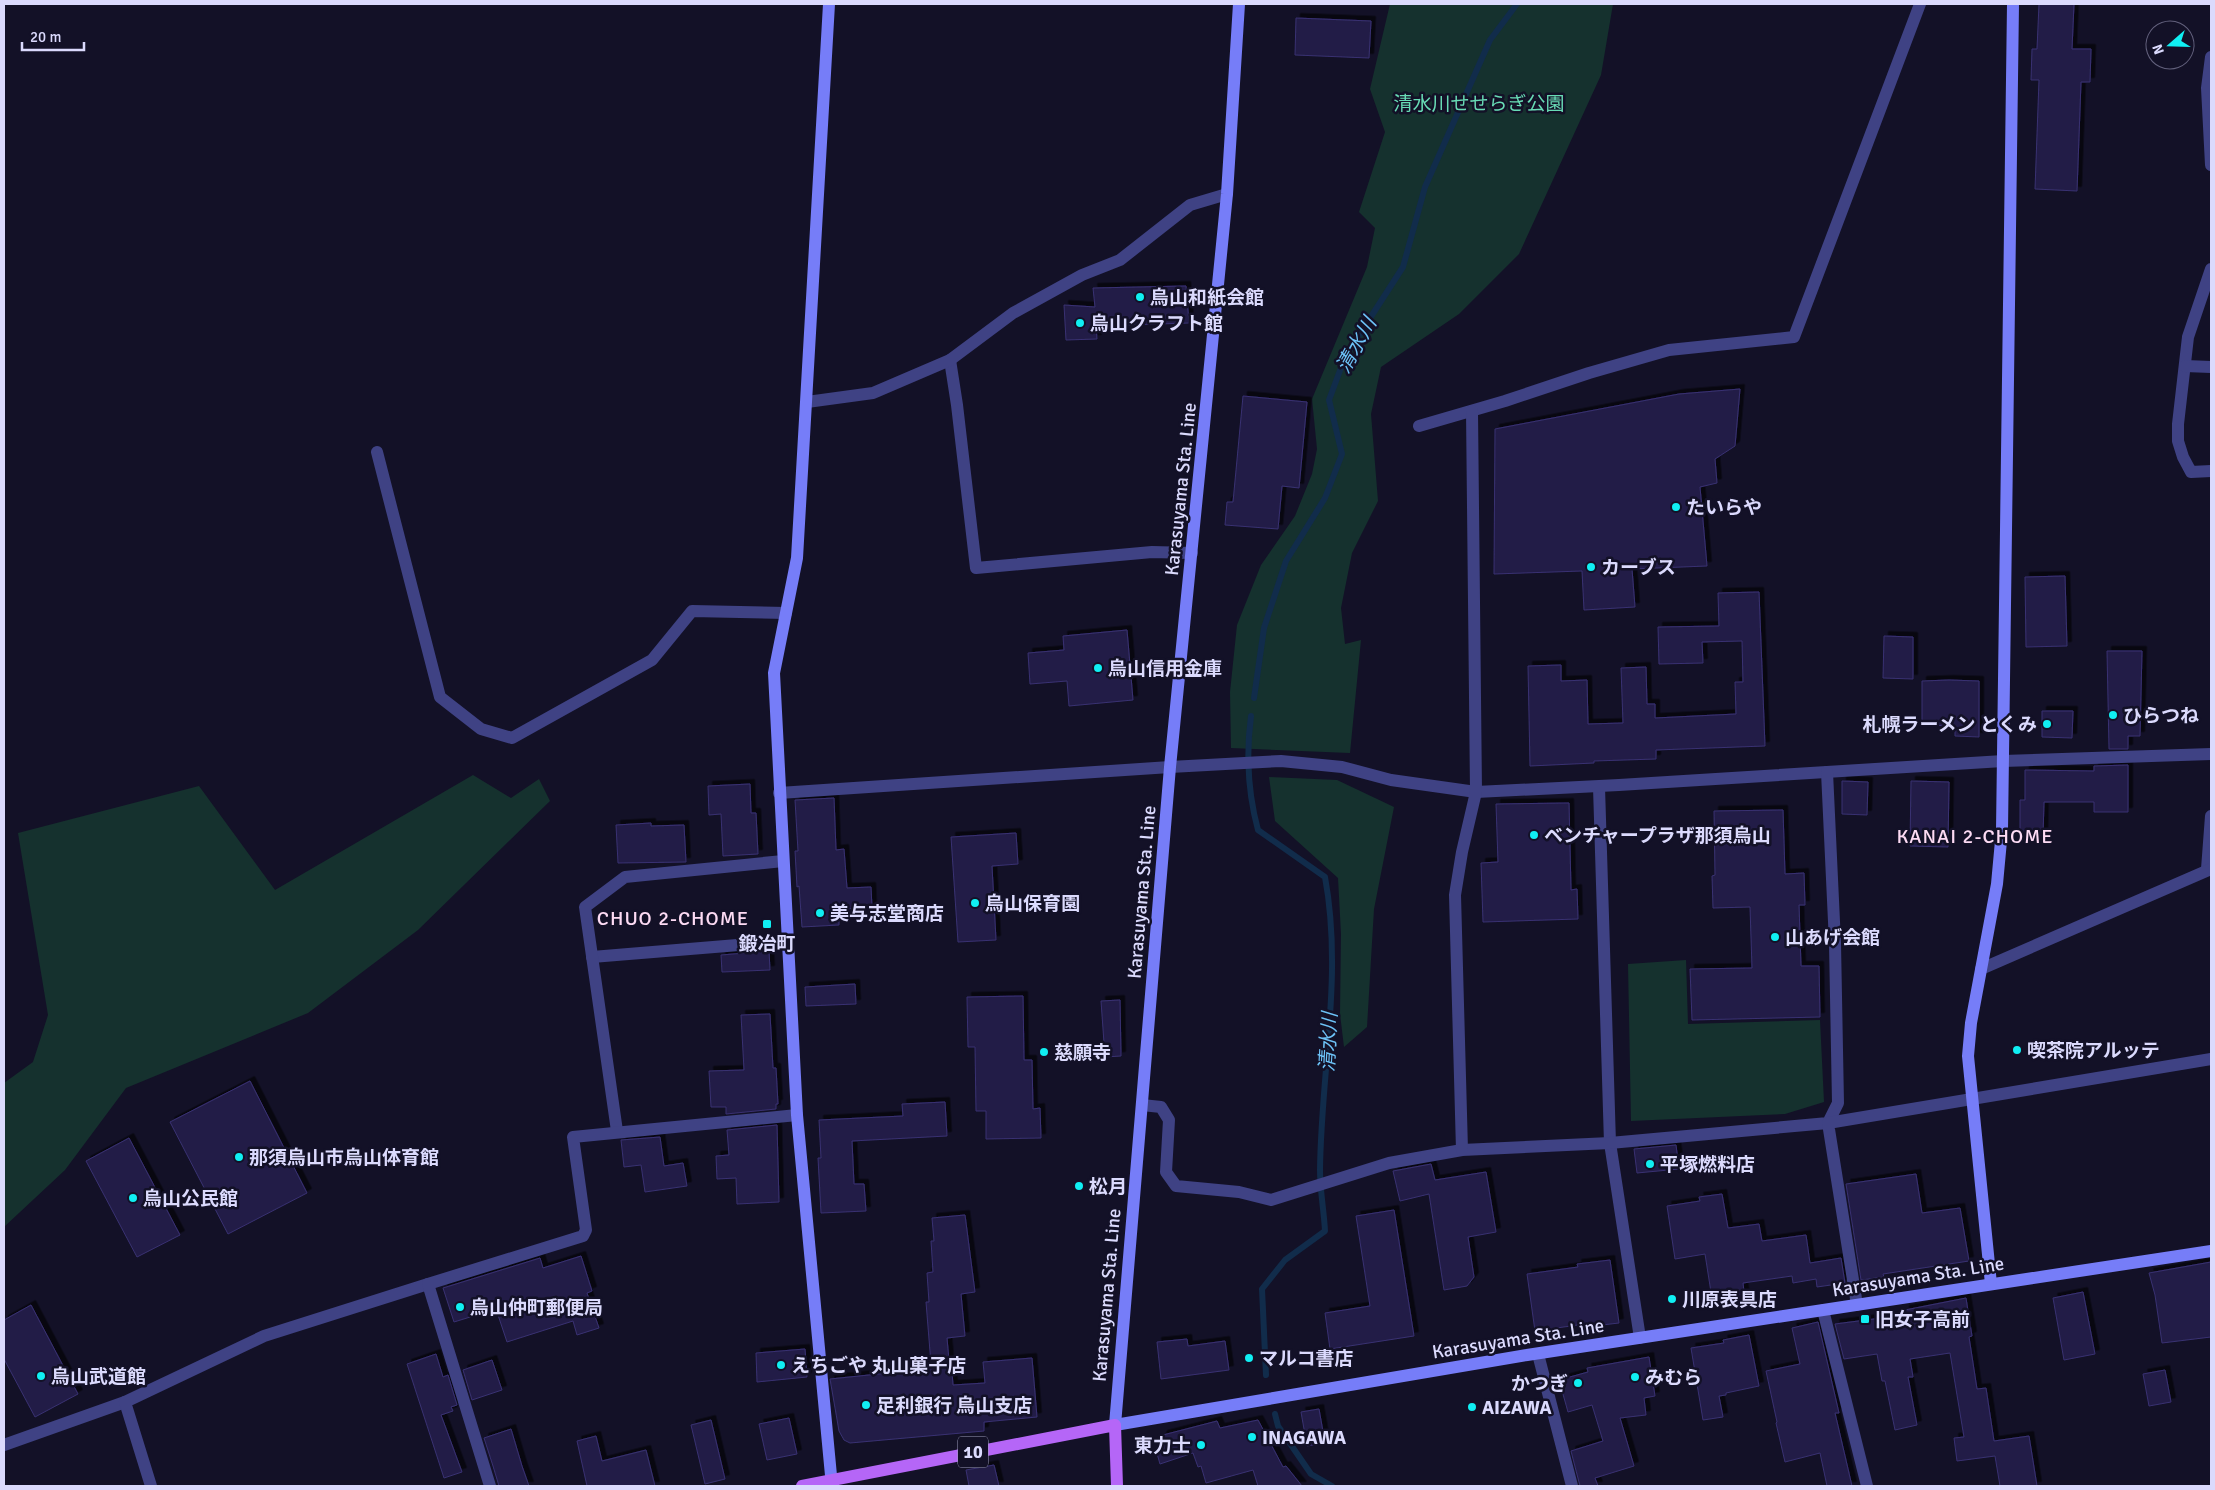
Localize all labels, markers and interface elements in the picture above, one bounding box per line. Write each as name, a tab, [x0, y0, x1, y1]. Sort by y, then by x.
scale bar	[22, 20, 85, 52]
north arrow	[2145, 20, 2195, 70]
text: 20 m	[30, 28, 61, 46]
text: N	[2149, 42, 2168, 57]
park label: 清水川せせらぎ公園	[1393, 92, 1565, 116]
place label: 烏山和紙会館	[1150, 286, 1264, 310]
marker: 烏山和紙会館	[1134, 291, 1146, 303]
water label: 清水川	[1331, 311, 1383, 378]
place label: 烏山クラフト館	[1090, 312, 1223, 336]
marker: 烏山クラフト館	[1074, 317, 1086, 329]
street label: Karasuyama Sta. Line	[1160, 401, 1202, 577]
place label: たいらや	[1686, 496, 1762, 520]
marker: たいらや	[1670, 501, 1682, 513]
place label: カーブス	[1601, 556, 1676, 580]
marker: カーブス	[1585, 561, 1597, 573]
place label: 烏山信用金庫	[1108, 657, 1222, 681]
marker: 烏山信用金庫	[1092, 662, 1104, 674]
place label: ひらつね	[2123, 704, 2199, 728]
marker: ひらつね	[2107, 709, 2119, 721]
place label: 札幌ラーメン とくみ	[1862, 713, 2037, 737]
marker: 札幌ラーメン とくみ	[2041, 718, 2053, 730]
street label: Karasuyama Sta. Line	[1122, 804, 1162, 980]
place label: ベンチャープラザ那須烏山	[1544, 824, 1771, 848]
district label: KANAI 2-CHOME	[1896, 824, 2054, 849]
marker: ベンチャープラザ那須烏山	[1528, 829, 1540, 841]
place label: 烏山保育園	[985, 892, 1080, 916]
marker: 烏山保育園	[969, 897, 981, 909]
place label: 美与志堂商店	[830, 902, 944, 926]
district label: CHUO 2-CHOME	[597, 906, 749, 931]
marker: 美与志堂商店	[814, 907, 826, 919]
marker: 鍛冶町	[761, 918, 773, 930]
place label: 山あげ会館	[1785, 926, 1880, 950]
marker: 山あげ会館	[1769, 931, 1781, 943]
place label: 鍛冶町	[738, 932, 796, 956]
water label: 清水川	[1314, 1009, 1343, 1073]
place label: 喫茶院アルッテ	[2027, 1039, 2160, 1063]
place label: 慈願寺	[1054, 1041, 1111, 1065]
marker: 喫茶院アルッテ	[2011, 1044, 2023, 1056]
marker: 慈願寺	[1038, 1046, 1050, 1058]
place label: 那須烏山市烏山体育館	[249, 1146, 439, 1170]
marker: 那須烏山市烏山体育館	[233, 1151, 245, 1163]
place label: 平塚燃料店	[1660, 1153, 1755, 1177]
marker: 平塚燃料店	[1644, 1158, 1656, 1170]
place label: 松月	[1089, 1175, 1127, 1199]
marker: 松月	[1073, 1180, 1085, 1192]
place label: 烏山公民館	[143, 1187, 238, 1211]
marker: 烏山公民館	[127, 1192, 139, 1204]
street label: Karasuyama Sta. Line	[1087, 1207, 1127, 1383]
street label: Karasuyama Sta. Line	[1830, 1252, 2006, 1302]
place label: 川原表具店	[1682, 1288, 1777, 1312]
marker: 川原表具店	[1666, 1293, 1678, 1305]
place label: 烏山仲町郵便局	[470, 1296, 603, 1320]
marker: 烏山仲町郵便局	[454, 1301, 466, 1313]
place label: 旧女子高前	[1875, 1308, 1970, 1332]
marker: 旧女子高前	[1859, 1313, 1871, 1325]
street label: Karasuyama Sta. Line	[1430, 1314, 1606, 1364]
place label: マルコ書店	[1259, 1347, 1354, 1371]
marker: マルコ書店	[1243, 1352, 1255, 1364]
place label: えちごや 丸山菓子店	[791, 1354, 966, 1378]
marker: えちごや 丸山菓子店	[775, 1359, 787, 1371]
place label: 烏山武道館	[51, 1365, 146, 1389]
place label: みむら	[1645, 1366, 1702, 1390]
marker: 烏山武道館	[35, 1370, 47, 1382]
marker: みむら	[1629, 1371, 1641, 1383]
place label: かつぎ	[1511, 1372, 1568, 1396]
marker: かつぎ	[1572, 1377, 1584, 1389]
place label: 足利銀行 烏山支店	[876, 1394, 1032, 1418]
place label: AIZAWA	[1482, 1396, 1552, 1420]
marker: 足利銀行 烏山支店	[860, 1399, 872, 1411]
marker: AIZAWA	[1466, 1401, 1478, 1413]
place label: INAGAWA	[1262, 1426, 1346, 1450]
marker: INAGAWA	[1246, 1431, 1258, 1443]
place label: 東力士	[1134, 1434, 1191, 1458]
road number: 10	[958, 1436, 988, 1468]
marker: 東力士	[1195, 1439, 1207, 1451]

